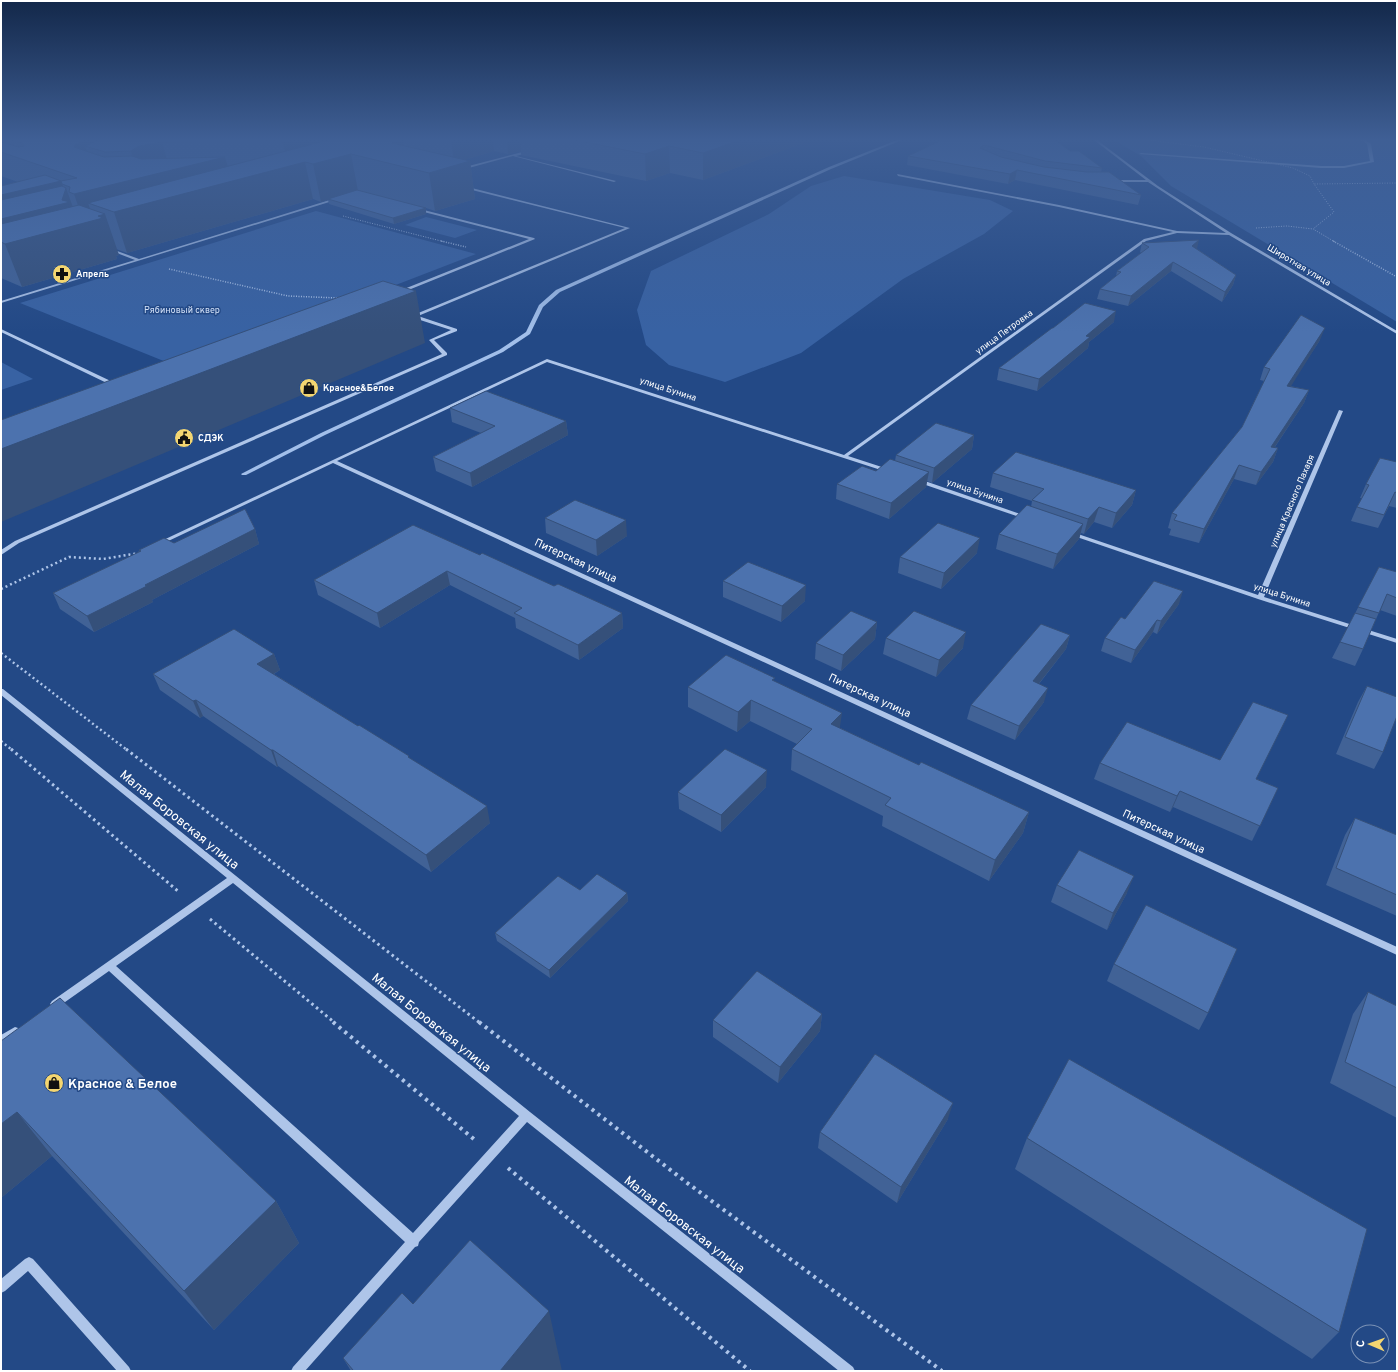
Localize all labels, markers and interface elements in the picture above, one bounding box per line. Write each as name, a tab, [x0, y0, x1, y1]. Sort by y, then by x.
street label: Широтная улица	[1265, 242, 1333, 289]
pharmacy icon: Апрель	[51, 263, 73, 285]
place label: Апрель	[76, 269, 109, 280]
park label: Рябиновый сквер	[144, 305, 220, 316]
street label: улица Петровка	[973, 308, 1035, 357]
street label: улица Бунина	[638, 375, 698, 404]
shop icon: Красное&Белое	[298, 377, 320, 399]
place label: Красное&Белое	[323, 383, 394, 394]
public building icon: СДЭК	[173, 427, 195, 449]
place label: СДЭК	[198, 433, 224, 444]
street label: улица Красного Пахаря	[1268, 453, 1317, 549]
street label: улица Бунина	[945, 477, 1005, 506]
street label: Питерская улица	[532, 536, 619, 586]
street label: улица Бунина	[1252, 581, 1312, 610]
street label: Питерская улица	[826, 671, 913, 721]
street label: Малая Боровская улица	[116, 767, 242, 874]
street label: Питерская улица	[1120, 807, 1207, 857]
street label: Малая Боровская улица	[368, 970, 494, 1077]
shop icon: Красное & Белое	[43, 1072, 65, 1094]
place label: Красное & Белое	[68, 1077, 177, 1093]
street label: Малая Боровская улица	[620, 1173, 747, 1278]
north arrow	[1350, 1324, 1390, 1364]
text: С	[1354, 1340, 1368, 1347]

